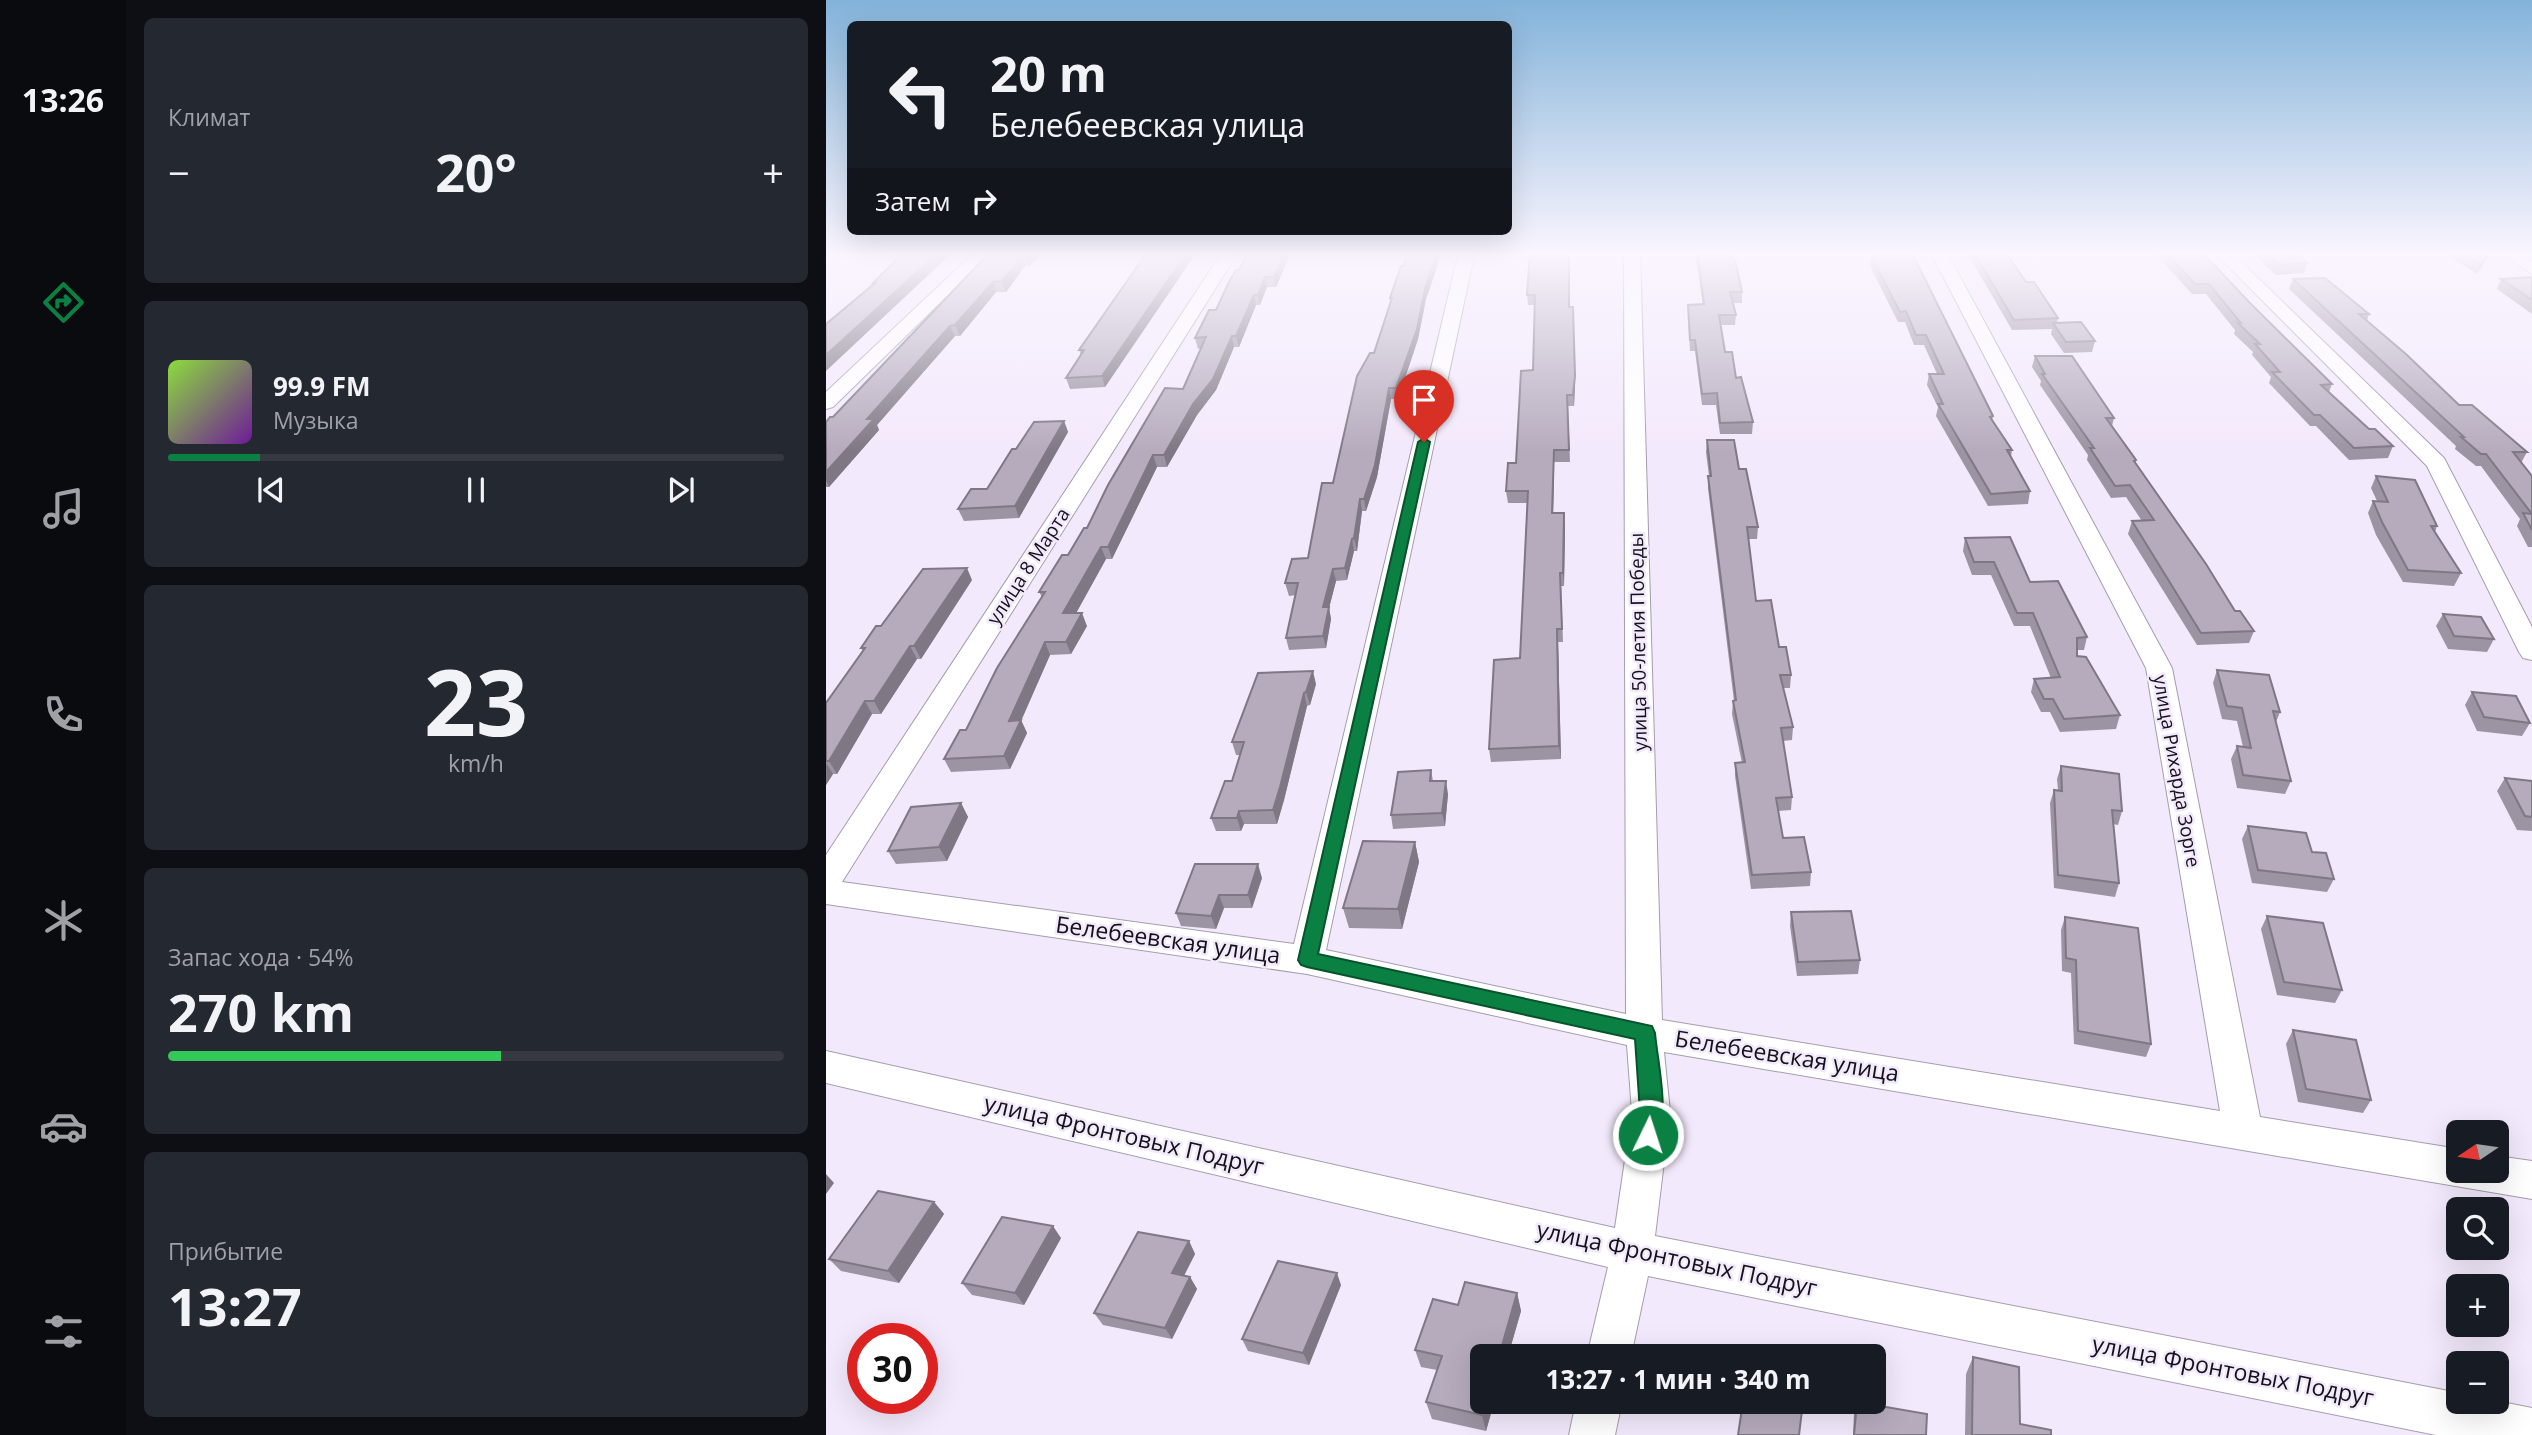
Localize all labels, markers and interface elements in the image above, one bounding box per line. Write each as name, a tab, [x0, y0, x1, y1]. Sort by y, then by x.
text: 20 m	[990, 40, 1107, 106]
icon: left	[875, 49, 966, 140]
text: 13:26	[22, 78, 104, 121]
text: Климат	[168, 101, 250, 133]
text: Белебеевская улица	[990, 103, 1305, 146]
text: 20°	[435, 136, 517, 207]
text: −	[168, 146, 190, 198]
text: +	[762, 146, 784, 198]
icon: right	[965, 182, 1003, 220]
text: Затем	[875, 183, 951, 219]
icon: directions	[39, 278, 88, 327]
text: 99.9 FM	[273, 368, 371, 404]
pin	[1394, 370, 1454, 442]
icon: arrive	[1405, 381, 1443, 419]
text: Музыка	[273, 404, 359, 436]
icon: previous	[252, 471, 290, 509]
icon: pause	[457, 471, 495, 509]
icon: next	[662, 471, 700, 509]
icon: music	[39, 484, 88, 533]
street label: улица 8 Марта	[980, 503, 1076, 629]
street label: улица 50-летия Победы	[1623, 533, 1653, 751]
text: 23	[424, 639, 528, 763]
street label: улица Рихарда Зорге	[2147, 673, 2207, 869]
icon: phone	[39, 690, 88, 739]
text: km/h	[448, 747, 504, 779]
icon: climate	[39, 896, 88, 945]
street label: Белебеевская улица	[1054, 907, 1283, 971]
text: Запас хода · 54%	[168, 941, 353, 973]
text: 270 km	[168, 976, 354, 1047]
street label: Белебеевская улица	[1673, 1021, 1902, 1089]
street label: улица Фронтовых Подруг	[981, 1086, 1267, 1182]
position arrow	[1611, 1098, 1685, 1172]
icon: car	[39, 1102, 88, 1151]
north arrow	[2446, 1120, 2510, 1183]
map controls	[2446, 1120, 2509, 1414]
button: search	[2446, 1197, 2509, 1260]
street label: улица Фронтовых Подруг	[1534, 1213, 1821, 1303]
text: Прибытие	[168, 1235, 283, 1267]
text: 13:27	[168, 1270, 302, 1341]
button: +	[2446, 1274, 2509, 1337]
icon: filters	[39, 1307, 88, 1356]
speed limit sign: 30	[847, 1323, 938, 1414]
street label: улица Фронтовых Подруг	[2090, 1327, 2377, 1413]
button: −	[2446, 1351, 2509, 1414]
text: 13:27 · 1 мин · 340 m	[1545, 1361, 1811, 1397]

